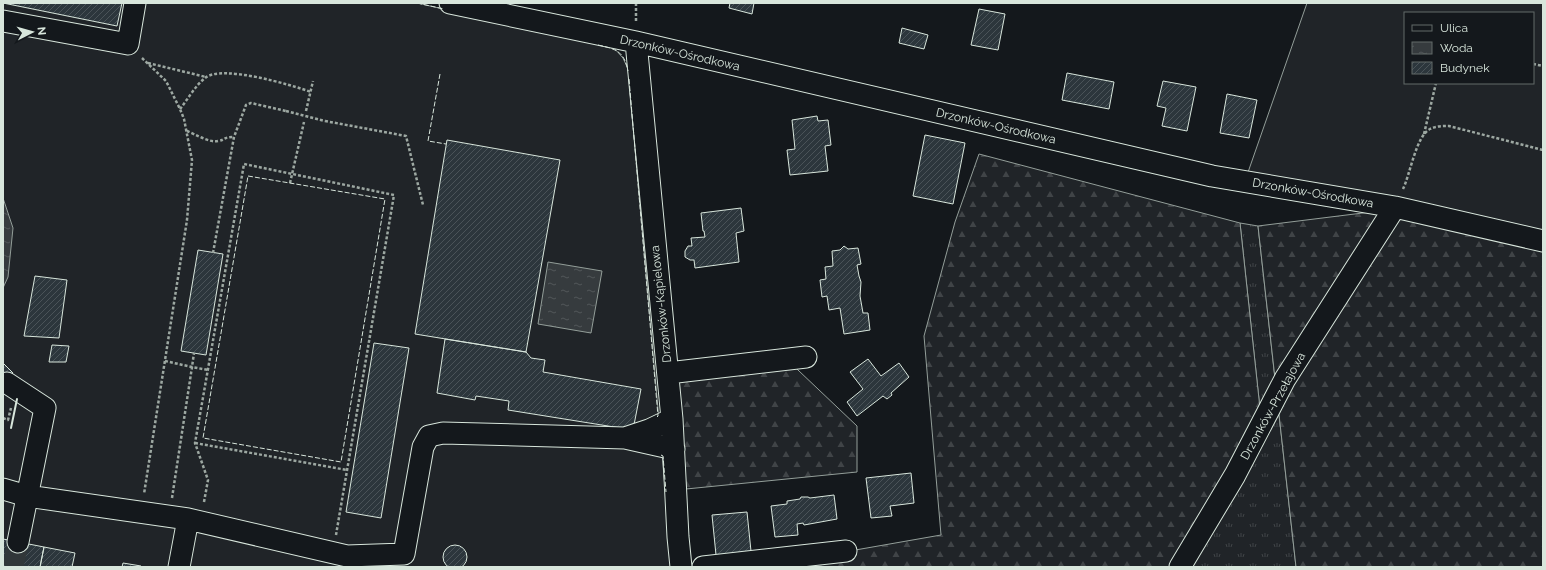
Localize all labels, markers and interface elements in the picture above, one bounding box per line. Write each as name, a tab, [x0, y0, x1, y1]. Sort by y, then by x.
north arrow	[12, 12, 52, 52]
legend	[1404, 12, 1534, 84]
text: Ulica	[1440, 21, 1468, 35]
text: N	[35, 26, 48, 36]
street label: Drzonków-Ośrodkowa	[619, 32, 741, 74]
text: Woda	[1440, 41, 1473, 55]
text: Budynek	[1440, 61, 1490, 75]
street label: Drzonków-Ośrodkowa	[935, 105, 1057, 147]
street label: Drzonków-Ośrodkowa	[1251, 175, 1375, 211]
street label: Drzonków-Kąpielowa	[648, 245, 674, 363]
street label: Drzonków-Przełajowa	[1238, 350, 1308, 462]

